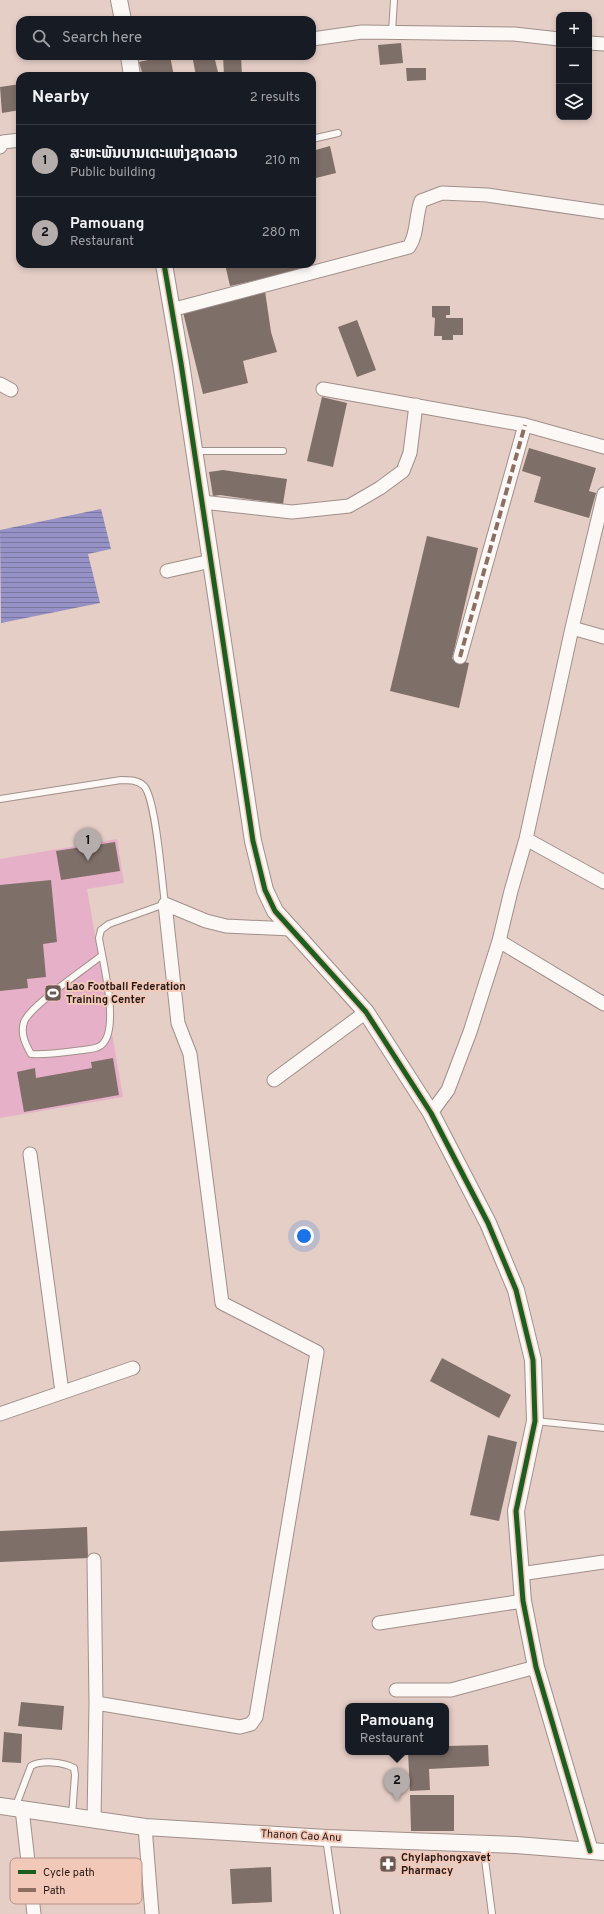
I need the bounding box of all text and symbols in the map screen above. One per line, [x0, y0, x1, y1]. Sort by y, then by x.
map controls [556, 12, 592, 120]
button: + [556, 12, 592, 48]
search box [16, 16, 316, 60]
icon: search [30, 27, 52, 49]
text: Search here [62, 29, 142, 48]
button: − [556, 48, 592, 84]
button: layers [556, 84, 592, 120]
text: Nearby [32, 87, 89, 109]
text: 2 results [250, 90, 300, 106]
text: ສະຫະພັນບານເຕະແຫ່ງຊາດລາວ [70, 145, 238, 164]
text: 1 [42, 153, 48, 169]
text: 210 m [265, 153, 300, 169]
text: Public building [70, 165, 156, 181]
text: Pamouang [70, 215, 144, 234]
text: 2 [41, 225, 49, 241]
text: 280 m [262, 225, 300, 241]
text: Restaurant [70, 234, 134, 250]
pin: 1 [75, 828, 101, 861]
place label: Lao Football Federation Training Center [66, 980, 186, 1007]
sports icon: Lao Football Federation Training Center [43, 983, 63, 1003]
your location [294, 1226, 314, 1246]
popup [345, 1703, 449, 1755]
text: Pamouang [360, 1712, 434, 1731]
text: Restaurant [360, 1731, 424, 1747]
pin: 2 [384, 1768, 410, 1801]
street label: Thanon Cao Anu [260, 1827, 342, 1845]
place label: Chylaphongxavet Pharmacy [401, 1851, 491, 1878]
pharmacy icon: Chylaphongxavet Pharmacy [378, 1854, 398, 1874]
legend [10, 1858, 142, 1904]
text: Cycle path [43, 1866, 95, 1880]
text: Path [43, 1884, 65, 1898]

